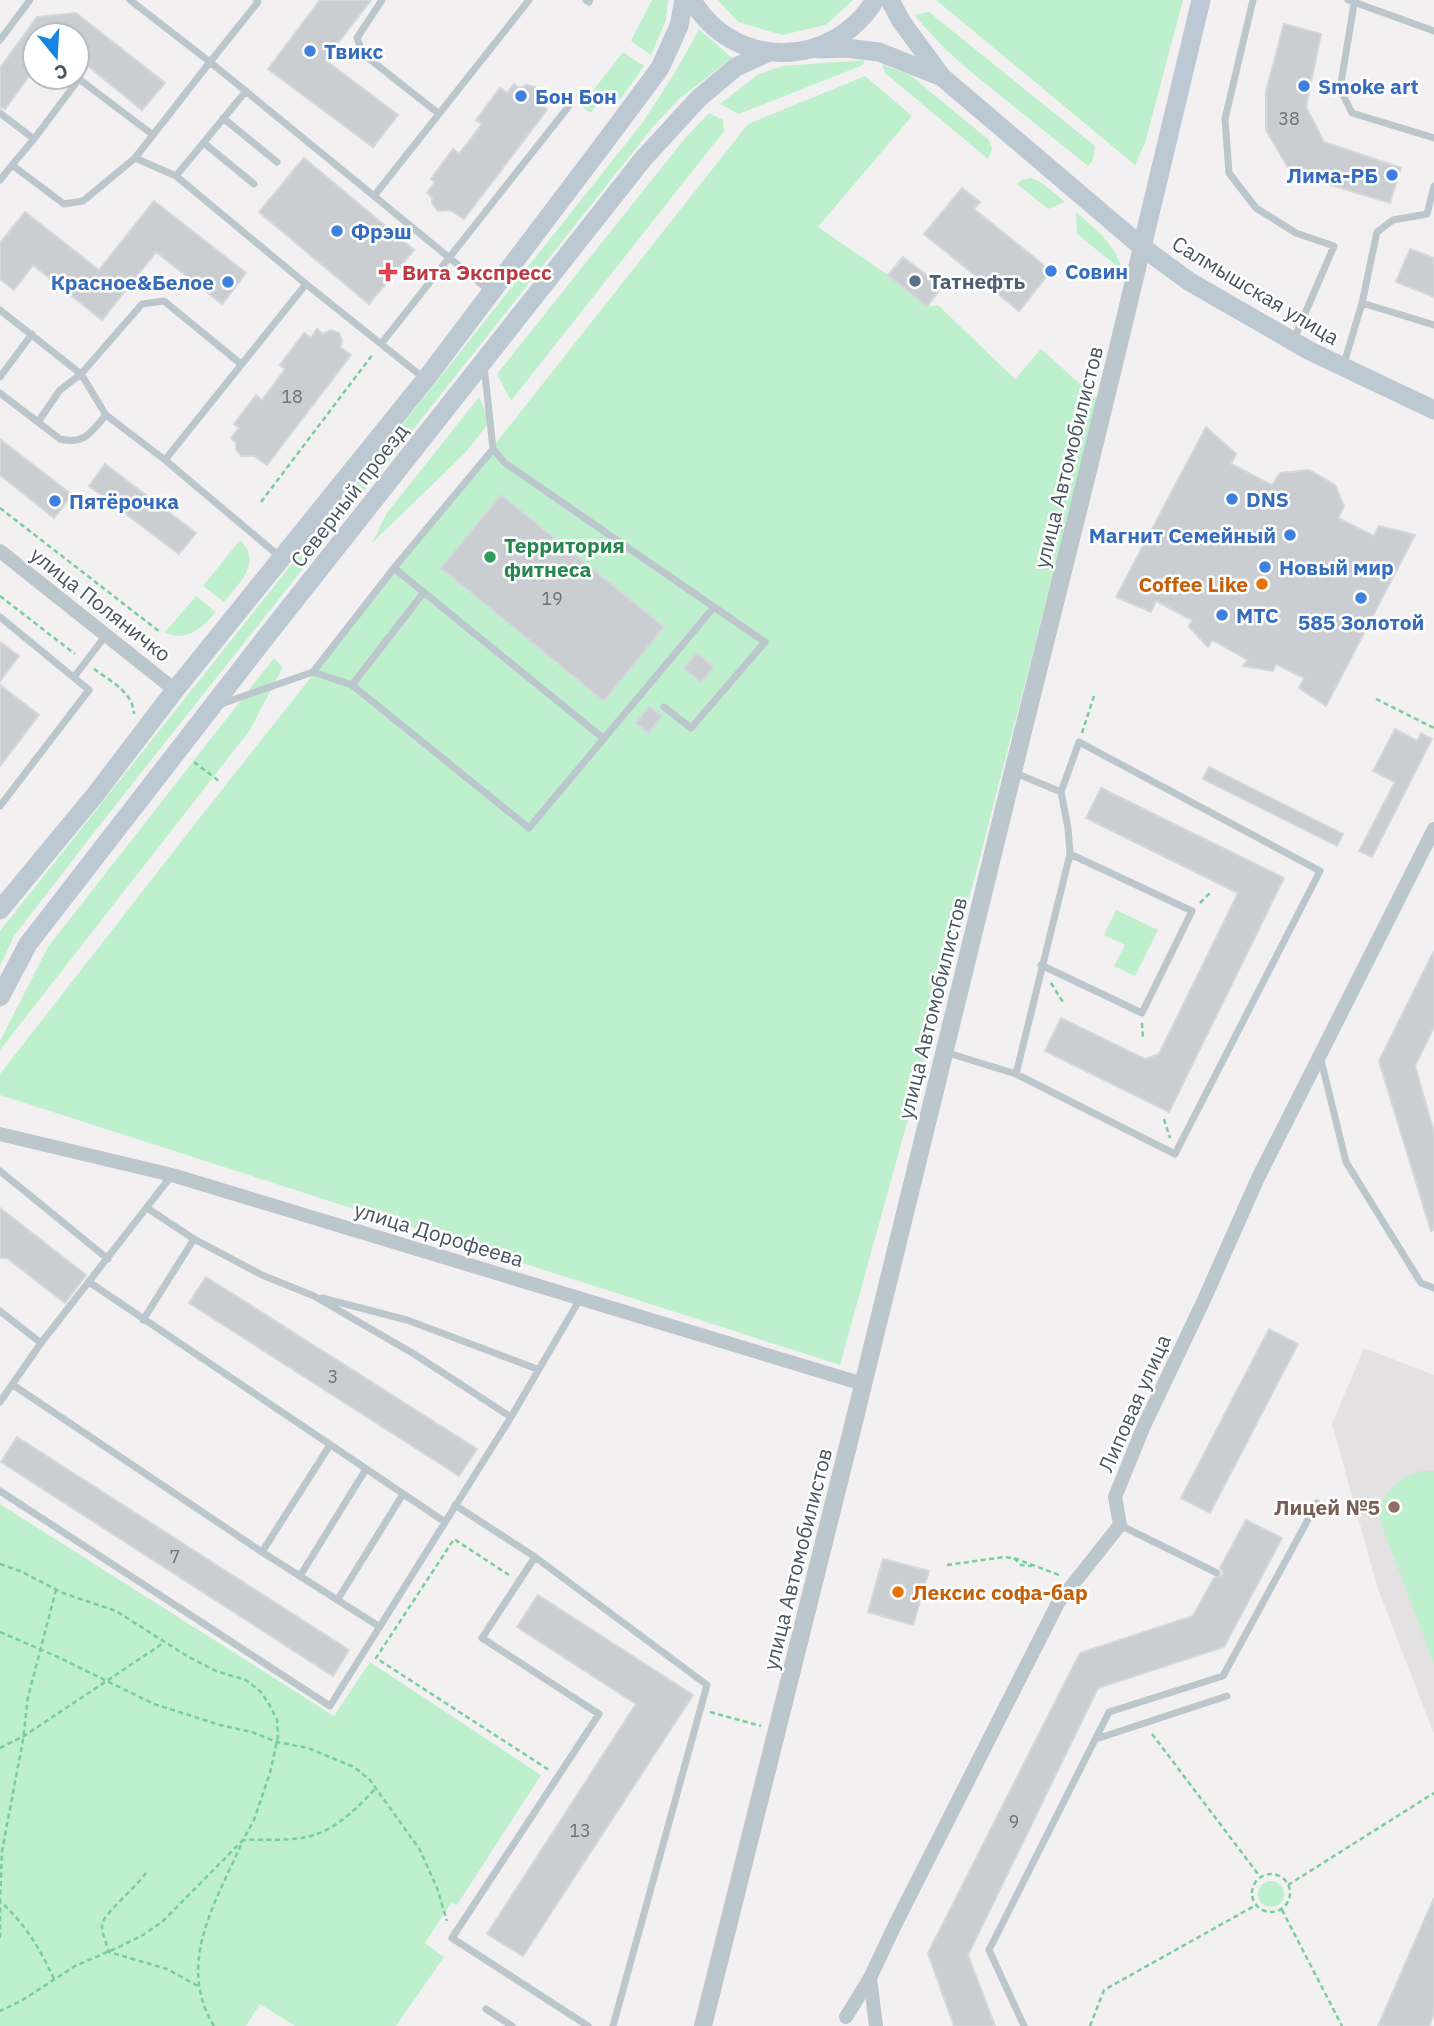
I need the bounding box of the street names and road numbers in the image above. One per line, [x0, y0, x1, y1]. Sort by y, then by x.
street label: Салмышская улица [1167, 229, 1345, 351]
street label: улица Автомобилистов [1027, 343, 1109, 571]
street label: Северный проезд [284, 417, 414, 573]
street label: улица Поляничко [25, 540, 177, 668]
street label: улица Автомобилистов [891, 894, 973, 1122]
street label: улица Дорофеева [351, 1195, 527, 1273]
street label: Липовая улица [1091, 1330, 1177, 1476]
street label: улица Автомобилистов [756, 1445, 838, 1673]

